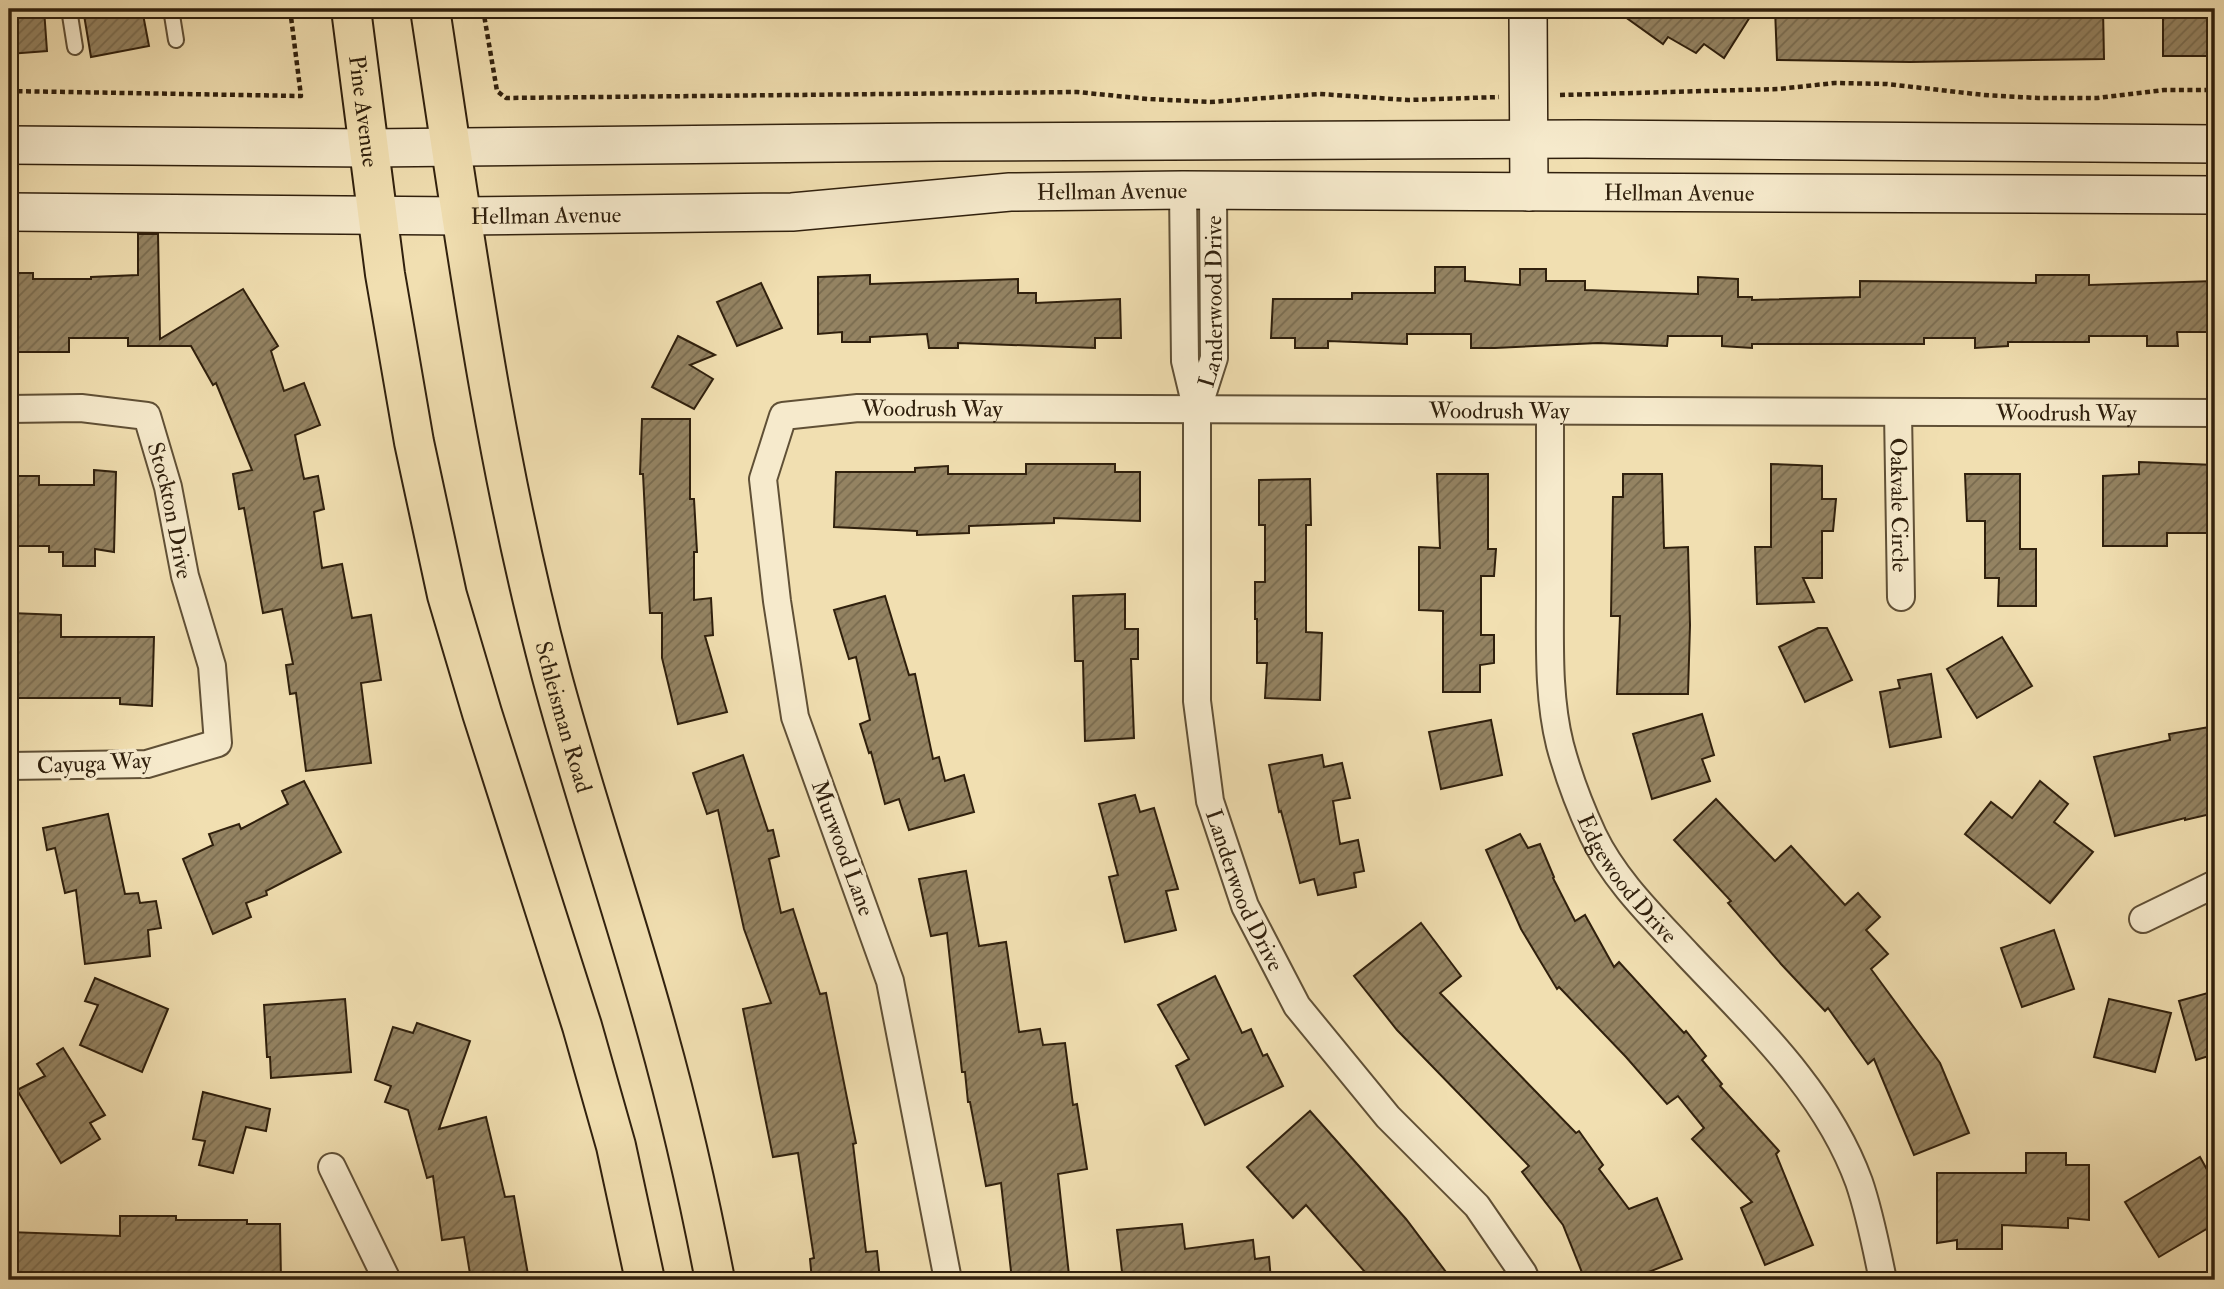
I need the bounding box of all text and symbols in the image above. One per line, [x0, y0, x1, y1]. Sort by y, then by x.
street label: Pine Avenue [343, 54, 386, 169]
street label: Hellman Avenue [1037, 175, 1188, 206]
street label: Hellman Avenue [1604, 178, 1755, 207]
street label: Hellman Avenue [470, 200, 622, 230]
street label: Landerwood Drive [1191, 215, 1229, 391]
street label: Woodrush Way [861, 394, 1003, 423]
street label: Woodrush Way [1428, 396, 1570, 425]
street label: Woodrush Way [1995, 398, 2137, 427]
street label: Oakvale Circle [1884, 437, 1915, 573]
street label: Stockton Drive [141, 439, 200, 582]
street label: Schleisman Road [529, 638, 599, 796]
street label: Cayuga Way [36, 745, 153, 780]
street label: Murwood Lane [805, 776, 881, 920]
street label: Landerwood Drive [1199, 805, 1291, 976]
street label: Edgewood Drive [1571, 810, 1684, 950]

